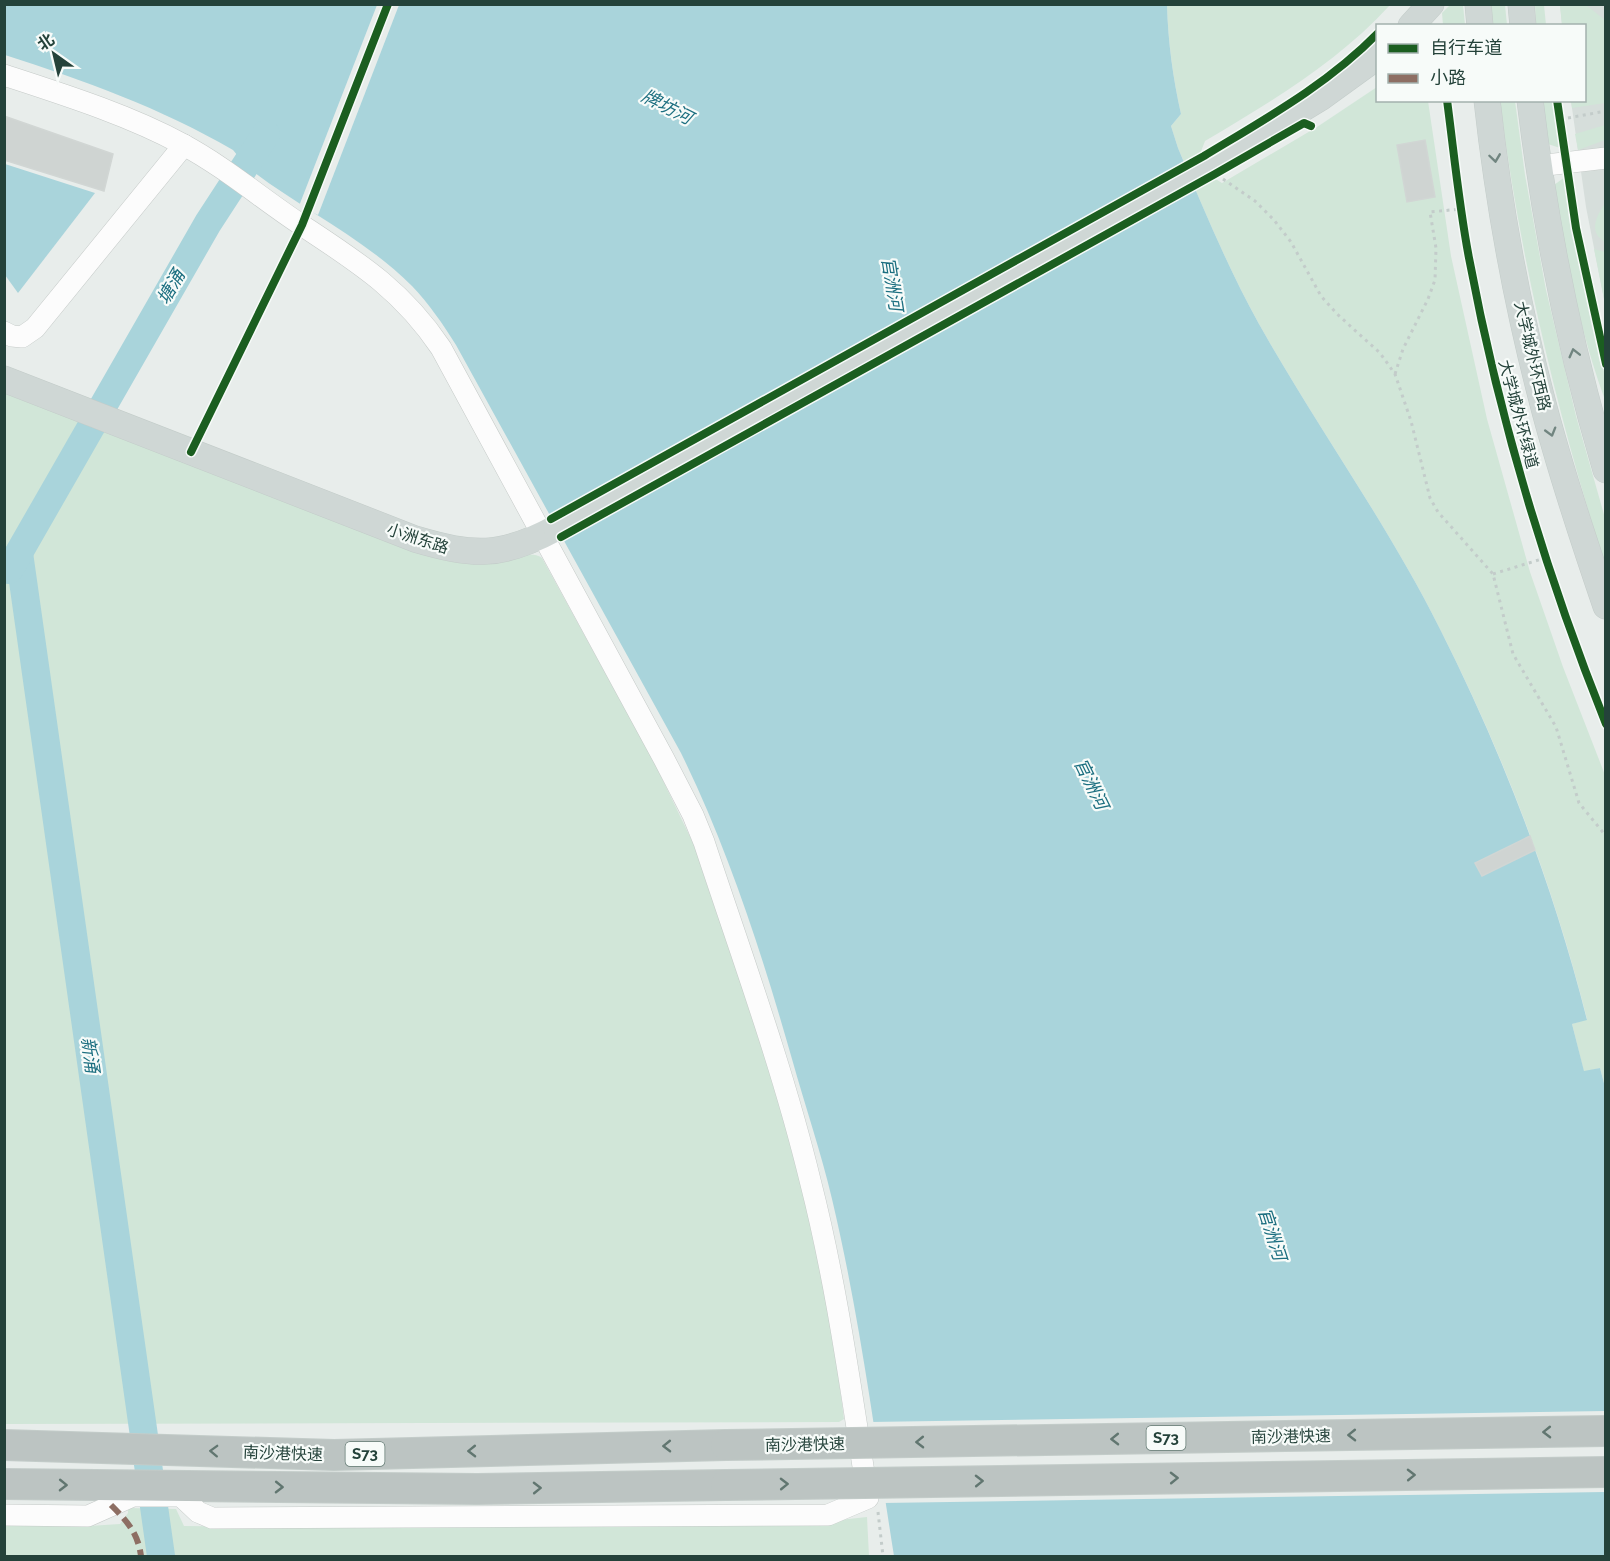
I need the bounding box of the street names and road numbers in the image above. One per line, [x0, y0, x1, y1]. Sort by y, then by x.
street label: 大学城外环西路 [1511, 299, 1554, 413]
street label: 大学城外环绿道 [1495, 358, 1542, 471]
street label: 小洲东路 [384, 520, 451, 557]
road number: S73 [1146, 1426, 1186, 1450]
street label: 南沙港快速 [1251, 1426, 1331, 1447]
street label: 南沙港快速 [765, 1434, 845, 1455]
road number: S73 [346, 1442, 385, 1466]
street label: 南沙港快速 [243, 1443, 323, 1464]

